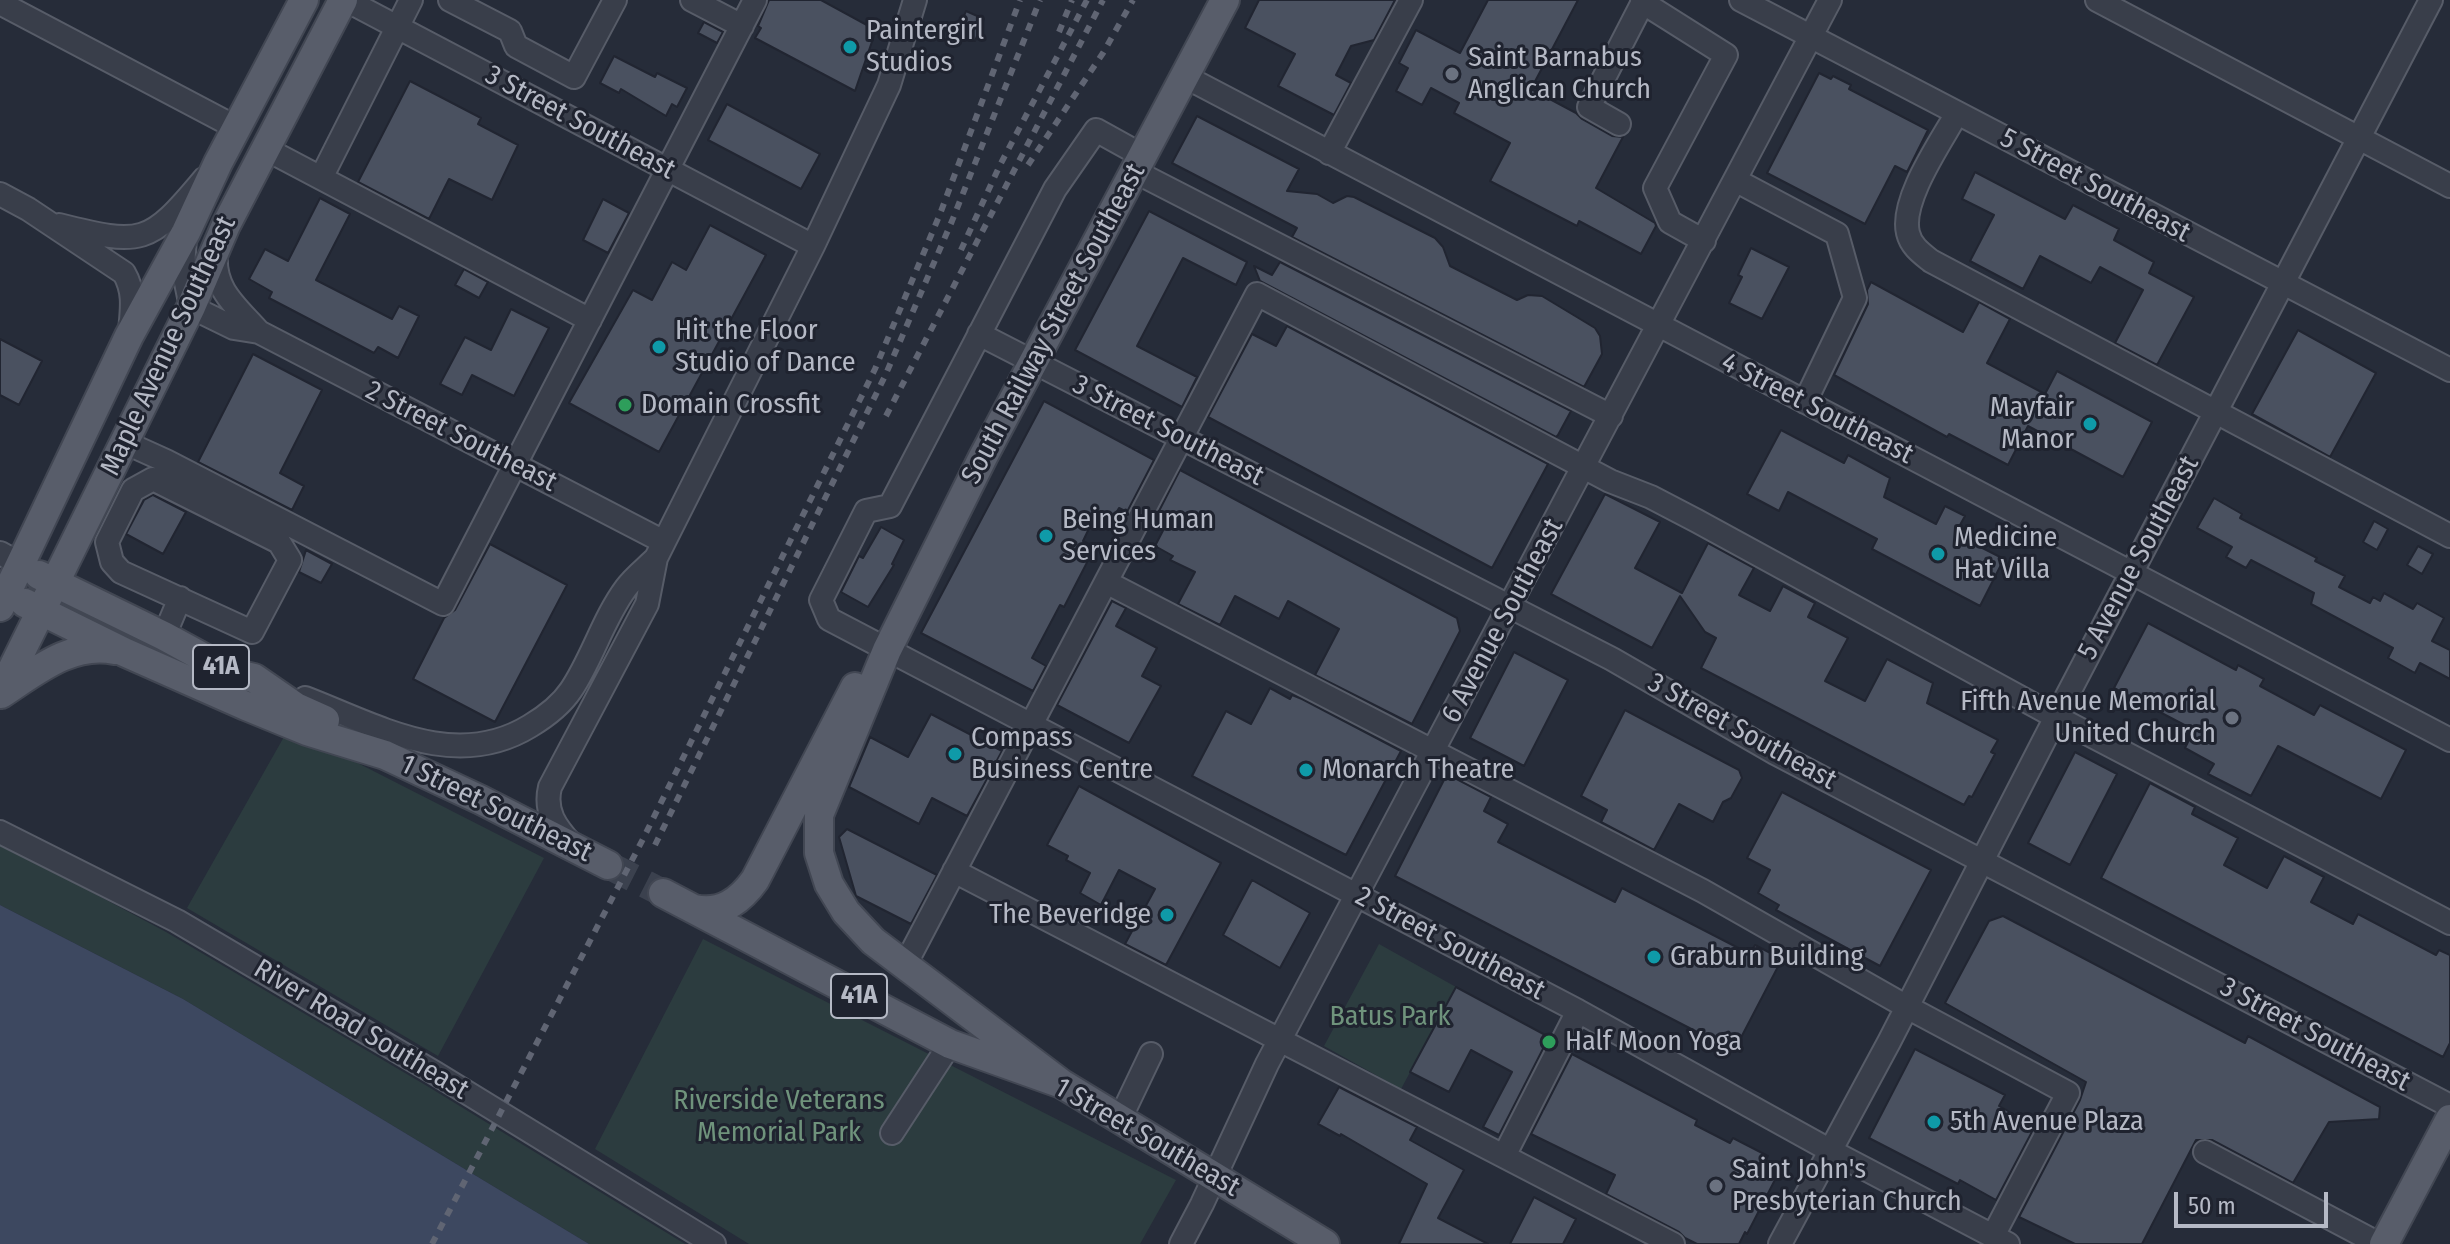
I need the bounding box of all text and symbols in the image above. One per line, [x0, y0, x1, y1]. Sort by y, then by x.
place label: Paintergirl Studios [866, 14, 984, 80]
marker: Paintergirl Studios [841, 38, 859, 56]
place label: Saint Barnabus Anglican Church [1468, 41, 1651, 107]
street label: 3 Street Southeast [479, 59, 681, 187]
marker: Saint Barnabus Anglican Church [1443, 65, 1461, 83]
street label: 5 Street Southeast [1994, 122, 2196, 250]
street label: South Railway Street Southeast [955, 158, 1153, 490]
street label: Maple Avenue Southeast [94, 211, 244, 481]
place label: Hit the Floor Studio of Dance [675, 314, 856, 380]
marker: Hit the Floor Studio of Dance [650, 338, 668, 356]
street label: 4 Street Southeast [1715, 346, 1919, 472]
street label: 3 Street Southeast [1067, 368, 1269, 494]
street label: 2 Street Southeast [360, 374, 562, 500]
place label: Domain Crossfit [641, 388, 821, 422]
place label: Mayfair Manor [1990, 391, 2074, 457]
marker: Domain Crossfit [616, 396, 634, 414]
marker: Mayfair Manor [2081, 415, 2099, 433]
street label: 5 Avenue Southeast [2071, 451, 2207, 665]
place label: Being Human Services [1062, 503, 1214, 569]
street label: 6 Avenue Southeast [1435, 513, 1571, 729]
place label: Medicine Hat Villa [1954, 521, 2057, 587]
marker: Being Human Services [1037, 527, 1055, 545]
marker: Medicine Hat Villa [1929, 545, 1947, 563]
road number: 41A [193, 645, 249, 689]
street label: 3 Street Southeast [1642, 666, 1842, 798]
place label: Fifth Avenue Memorial United Church [1960, 685, 2216, 751]
marker: Fifth Avenue Memorial United Church [2223, 709, 2241, 727]
place label: Compass Business Centre [971, 721, 1153, 787]
marker: Compass Business Centre [946, 745, 964, 763]
street label: 1 Street Southeast [395, 748, 597, 870]
place label: Monarch Theatre [1322, 753, 1514, 787]
marker: Monarch Theatre [1297, 761, 1315, 779]
street label: 2 Street Southeast [1350, 880, 1550, 1008]
place label: The Beveridge [989, 898, 1151, 932]
marker: The Beveridge [1158, 906, 1176, 924]
place label: Graburn Building [1670, 940, 1864, 974]
marker: Graburn Building [1645, 948, 1663, 966]
street label: River Road Southeast [247, 953, 475, 1107]
street label: 3 Street Southeast [2214, 971, 2416, 1099]
road number: 41A [831, 974, 887, 1018]
park label: Batus Park [1329, 1000, 1451, 1034]
place label: Half Moon Yoga [1565, 1025, 1742, 1059]
marker: Half Moon Yoga [1540, 1033, 1558, 1051]
street label: 1 Street Southeast [1048, 1071, 1246, 1205]
park label: Riverside Veterans Memorial Park [673, 1084, 885, 1150]
place label: 5th Avenue Plaza [1950, 1105, 2144, 1139]
marker: 5th Avenue Plaza [1925, 1113, 1943, 1131]
place label: Saint John's Presbyterian Church [1732, 1153, 1962, 1219]
scale bar [2178, 1176, 2332, 1226]
marker: Saint John's Presbyterian Church [1707, 1177, 1725, 1195]
text: 50 m [2188, 1192, 2236, 1220]

